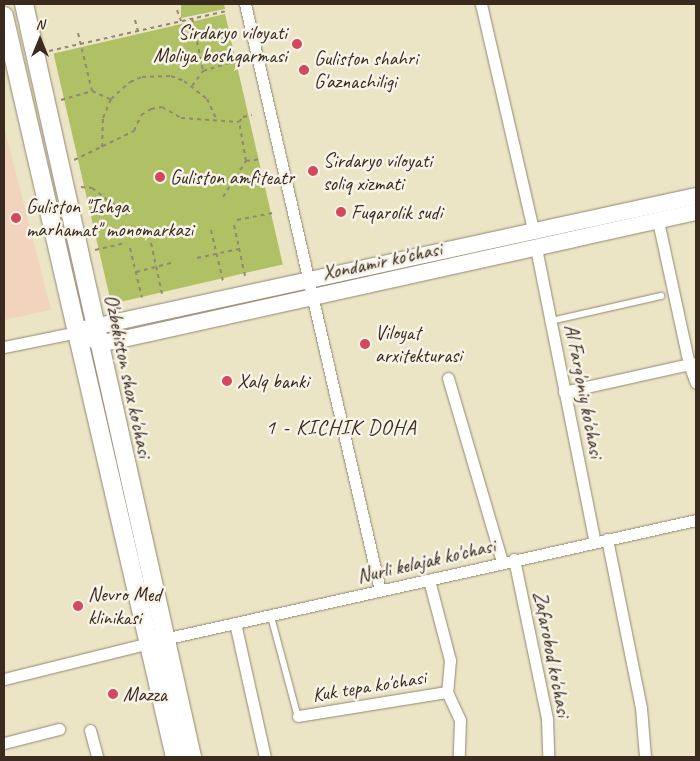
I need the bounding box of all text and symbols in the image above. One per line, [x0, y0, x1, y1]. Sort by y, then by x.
north arrow [15, 15, 65, 65]
text: N [36, 16, 44, 33]
place label: Sirdaryo viloyati Moliya boshqarmasi [154, 21, 287, 68]
marker: Sirdaryo viloyati Moliya boshqarmasi [291, 38, 303, 50]
place label: Guliston shahri G'aznachiligi [314, 46, 417, 93]
marker: Guliston shahri G'aznachiligi [298, 64, 310, 76]
place label: Sirdaryo viloyati soliq xizmati [323, 148, 432, 195]
place label: Guliston amfiteatr [170, 165, 293, 189]
marker: Sirdaryo viloyati soliq xizmati [307, 165, 319, 177]
marker: Guliston amfiteatr [154, 171, 166, 183]
place label: Guliston "Ishga marhamat" monomarkazi [26, 195, 193, 242]
place label: Fuqarolik sudi [351, 200, 442, 224]
marker: Fuqarolik sudi [335, 206, 347, 218]
marker: Guliston "Ishga marhamat" monomarkazi [10, 212, 22, 224]
street label: Xondamir ko'chasi [320, 237, 444, 285]
street label: O'zbekiston shox ko'chasi [99, 292, 157, 460]
place label: Viloyat arxitekturasi [375, 320, 462, 367]
street label: Al Farg'oniy ko'chasi [559, 322, 609, 460]
marker: Viloyat arxitekturasi [359, 338, 371, 350]
place label: Xalq banki [237, 369, 309, 393]
marker: Xalq banki [221, 375, 233, 387]
district label: 1 - KICHIK DOHA [264, 414, 418, 440]
street label: Nurli kelajak ko'chasi [355, 533, 497, 589]
place label: Nevro Med klinikasi [88, 582, 161, 629]
street label: Zafarobod ko'chasi [528, 589, 576, 719]
marker: Nevro Med klinikasi [72, 600, 84, 612]
street label: Kuk tepa ko'chasi [311, 665, 427, 707]
place label: Mazza [123, 682, 167, 706]
marker: Mazza [107, 688, 119, 700]

